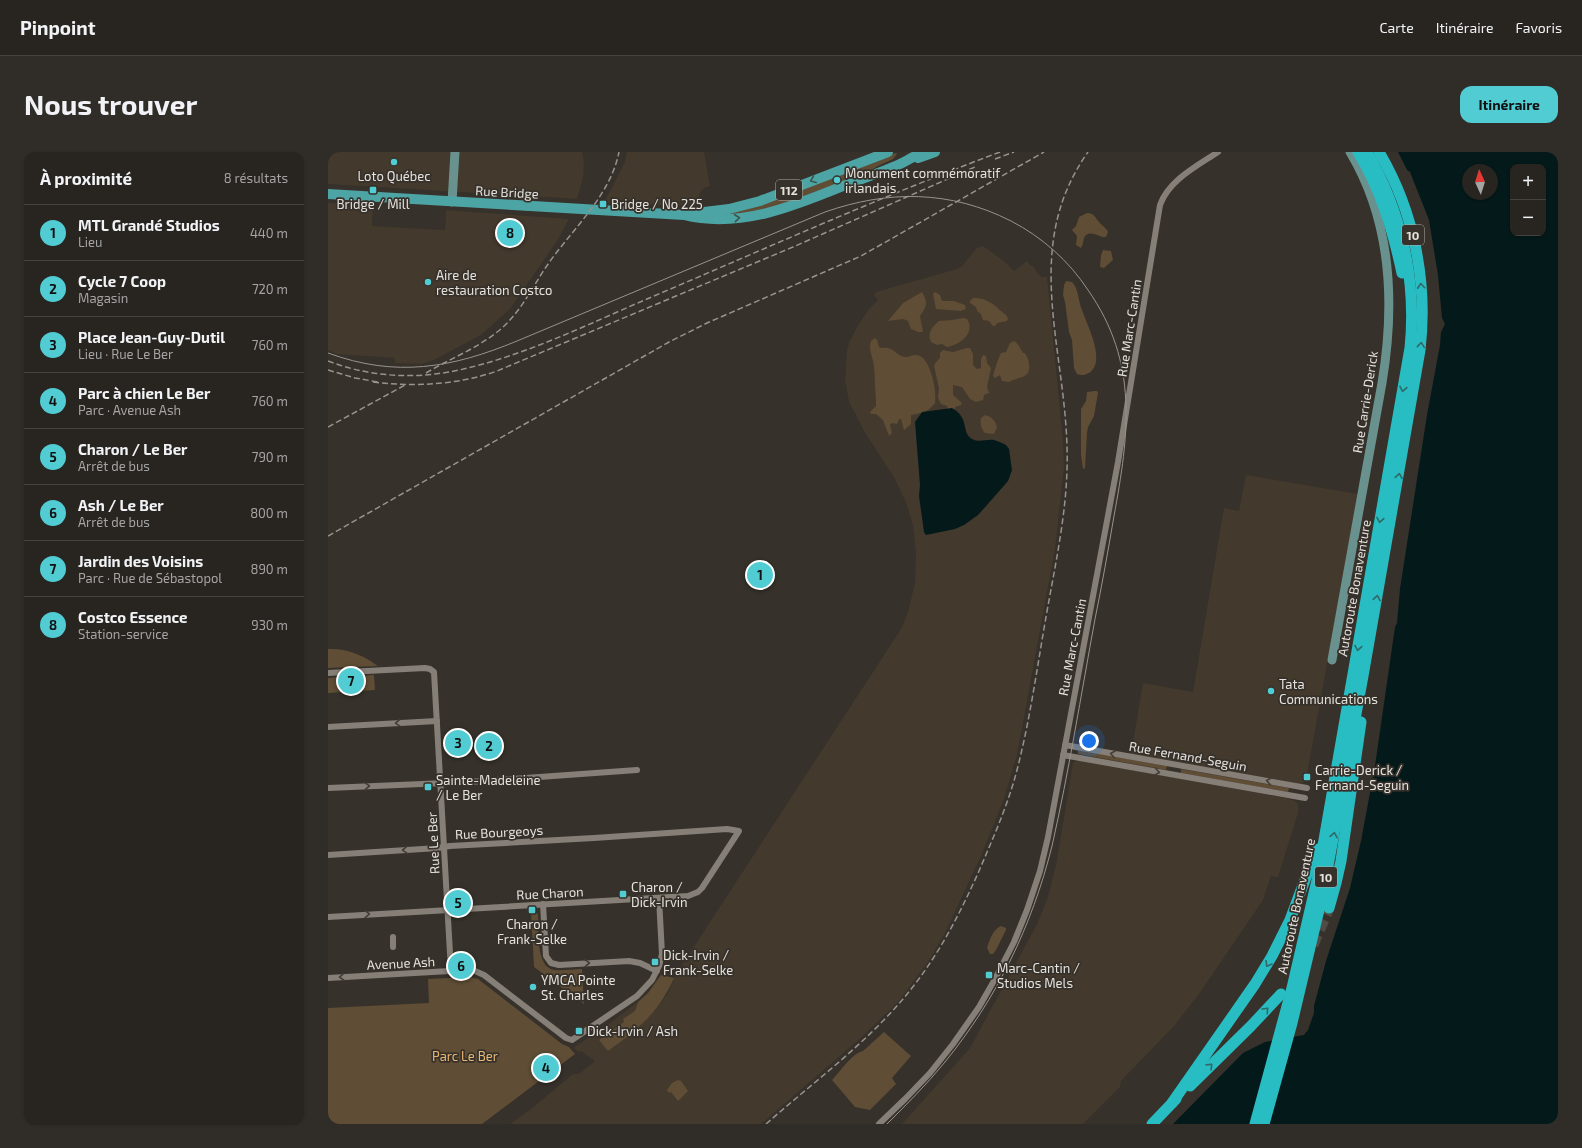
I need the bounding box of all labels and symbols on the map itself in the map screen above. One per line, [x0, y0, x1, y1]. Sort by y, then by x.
marker: Loto Québec [389, 157, 399, 167]
north arrow [1462, 164, 1498, 200]
place label: Monument commémoratif irlandais [845, 165, 1001, 196]
place label: Loto Québec [357, 168, 431, 184]
marker: Monument commémoratif irlandais [832, 175, 842, 185]
one-way arrow [810, 176, 817, 184]
road number: 112 [776, 180, 802, 200]
street label: Rue Bridge [475, 182, 539, 202]
marker: Bridge / Mill [368, 185, 378, 195]
place label: Bridge / Mill [337, 196, 410, 212]
place label: Bridge / No 225 [611, 196, 703, 212]
marker: Bridge / No 225 [598, 199, 608, 209]
one-way arrow [734, 214, 740, 223]
pin: 8 [497, 218, 523, 248]
road number: 10 [1402, 225, 1424, 245]
place label: Aire de restauration Costco [436, 267, 552, 298]
marker: Aire de restauration Costco [423, 277, 433, 287]
street label: Rue Marc-Cantin [1113, 278, 1145, 378]
one-way arrow [1417, 283, 1426, 289]
one-way arrow [1416, 342, 1425, 348]
street label: Rue Carrie-Derick [1349, 349, 1381, 454]
one-way arrow [1399, 385, 1408, 392]
one-way arrow [1394, 473, 1402, 479]
one-way arrow [1376, 517, 1385, 523]
street label: Autoroute Bonaventure [1334, 518, 1374, 658]
pin: 1 [747, 560, 773, 590]
one-way arrow [1372, 595, 1381, 601]
street label: Rue Marc-Cantin [1055, 597, 1089, 697]
one-way arrow [1354, 645, 1362, 651]
pin: 7 [338, 666, 364, 696]
place label: Tata Communications [1279, 676, 1378, 707]
marker: Tata Communications [1266, 686, 1276, 696]
one-way arrow [395, 719, 401, 727]
pin: 3 [445, 728, 471, 758]
pin: 2 [476, 731, 502, 761]
your location [1079, 731, 1099, 751]
street label: Rue Fernand-Seguin [1128, 738, 1248, 774]
one-way arrow [1110, 750, 1116, 759]
place label: Carrie-Derick / Fernand-Seguin [1315, 762, 1409, 793]
one-way arrow [1154, 767, 1160, 775]
place label: Sainte-Madeleine / Le Ber [436, 772, 541, 803]
marker: Carrie-Derick / Fernand-Seguin [1302, 772, 1312, 782]
one-way arrow [1266, 778, 1272, 786]
one-way arrow [364, 782, 370, 790]
marker: Sainte-Madeleine / Le Ber [423, 782, 433, 792]
street label: Rue Le Ber [423, 812, 443, 874]
street label: Rue Bourgeoys [454, 822, 544, 842]
one-way arrow [1329, 832, 1338, 838]
street label: Autoroute Bonaventure [1274, 837, 1318, 975]
one-way arrow [402, 846, 409, 855]
road number: 10 [1315, 867, 1337, 887]
place label: Charon / Dick-Irvin [631, 879, 688, 910]
street label: Rue Charon [516, 883, 584, 903]
pin: 5 [445, 888, 471, 918]
marker: Charon / Dick-Irvin [618, 889, 628, 899]
marker: Charon / Frank-Selke [527, 905, 537, 915]
one-way arrow [364, 910, 370, 919]
place label: Charon / Frank-Selke [497, 916, 567, 947]
place label: Dick-Irvin / Frank-Selke [663, 947, 733, 978]
pin: 6 [448, 951, 474, 981]
street label: Avenue Ash [366, 953, 436, 973]
marker: Dick-Irvin / Frank-Selke [650, 957, 660, 967]
one-way arrow [584, 959, 590, 967]
place label: Marc-Cantin / Studios Mels [997, 960, 1080, 991]
one-way arrow [1265, 960, 1272, 967]
marker: Marc-Cantin / Studios Mels [984, 970, 994, 980]
place label: YMCA Pointe St. Charles [541, 972, 616, 1003]
one-way arrow [339, 973, 345, 982]
marker: YMCA Pointe St. Charles [528, 982, 538, 992]
one-way arrow [1262, 1007, 1269, 1015]
place label: Dick-Irvin / Ash [587, 1023, 678, 1039]
marker: Dick-Irvin / Ash [574, 1026, 584, 1036]
park label: Parc Le Ber [432, 1048, 498, 1064]
pin: 4 [533, 1053, 559, 1083]
one-way arrow [1205, 1064, 1213, 1071]

